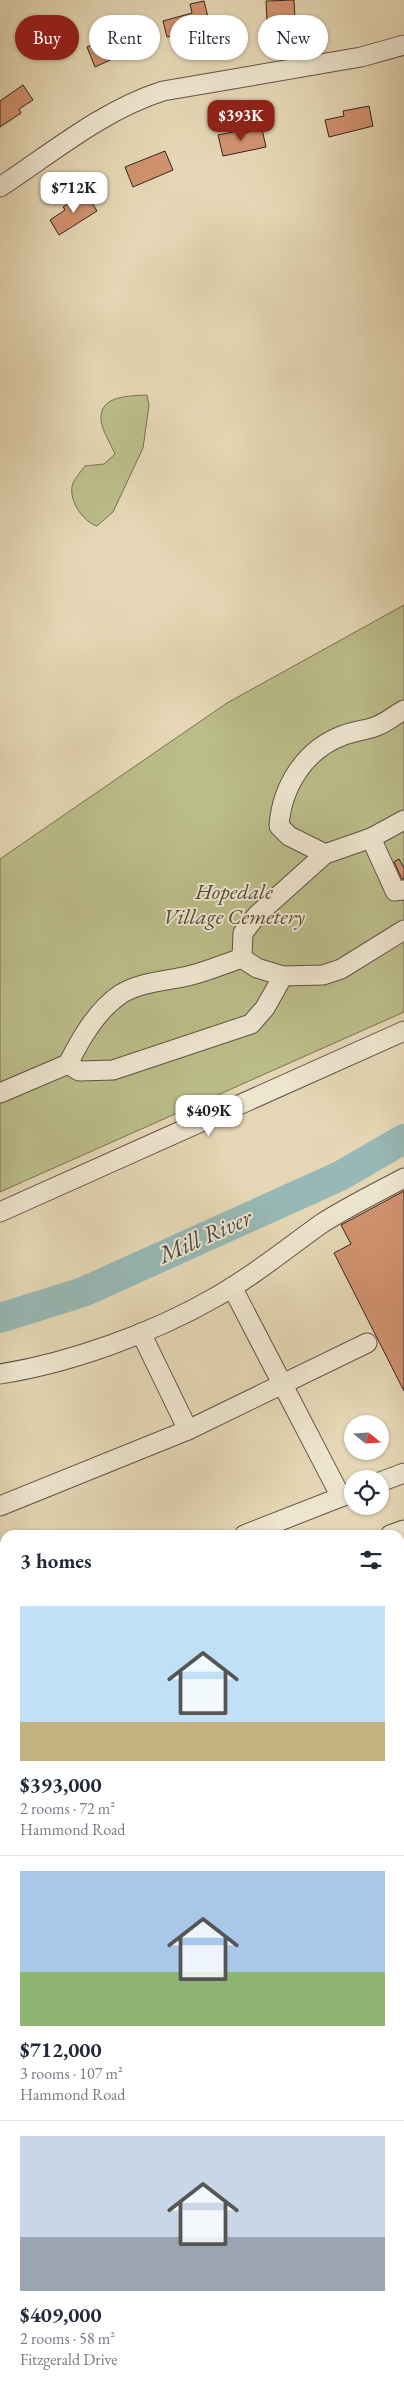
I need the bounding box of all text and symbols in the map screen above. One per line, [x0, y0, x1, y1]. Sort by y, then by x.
chip: Buy [15, 15, 79, 60]
chip: Rent [89, 15, 160, 60]
chip: Filters [170, 15, 248, 60]
chip: New [258, 15, 328, 60]
pin: $393K [206, 100, 276, 142]
text: $393K [219, 105, 263, 126]
pin: $712K [39, 172, 109, 214]
text: $712K [52, 177, 96, 198]
park label: Hopedale Village Cemetery [163, 877, 305, 931]
pin: $409K [174, 1094, 244, 1137]
text: $409K [187, 1100, 231, 1121]
water label: Mill River [151, 1200, 258, 1271]
north arrow [344, 1415, 389, 1460]
map controls [344, 1415, 389, 1515]
button: locate [344, 1470, 389, 1515]
icon: filters [357, 1546, 385, 1574]
text: 3 homes [20, 1547, 92, 1574]
icon: home [158, 1638, 248, 1728]
text: $393,000 [20, 1771, 102, 1798]
text: 2 rooms · 72 m² [20, 1798, 115, 1819]
text: Hammond Road [20, 1819, 125, 1840]
icon: home [158, 1904, 248, 1994]
text: $712,000 [20, 2036, 102, 2063]
text: 3 rooms · 107 m² [20, 2063, 123, 2084]
text: Hammond Road [20, 2084, 125, 2105]
icon: home [158, 2169, 248, 2259]
text: $409,000 [20, 2301, 102, 2328]
text: 2 rooms · 58 m² [20, 2328, 115, 2349]
text: Fitzgerald Drive [20, 2349, 117, 2370]

